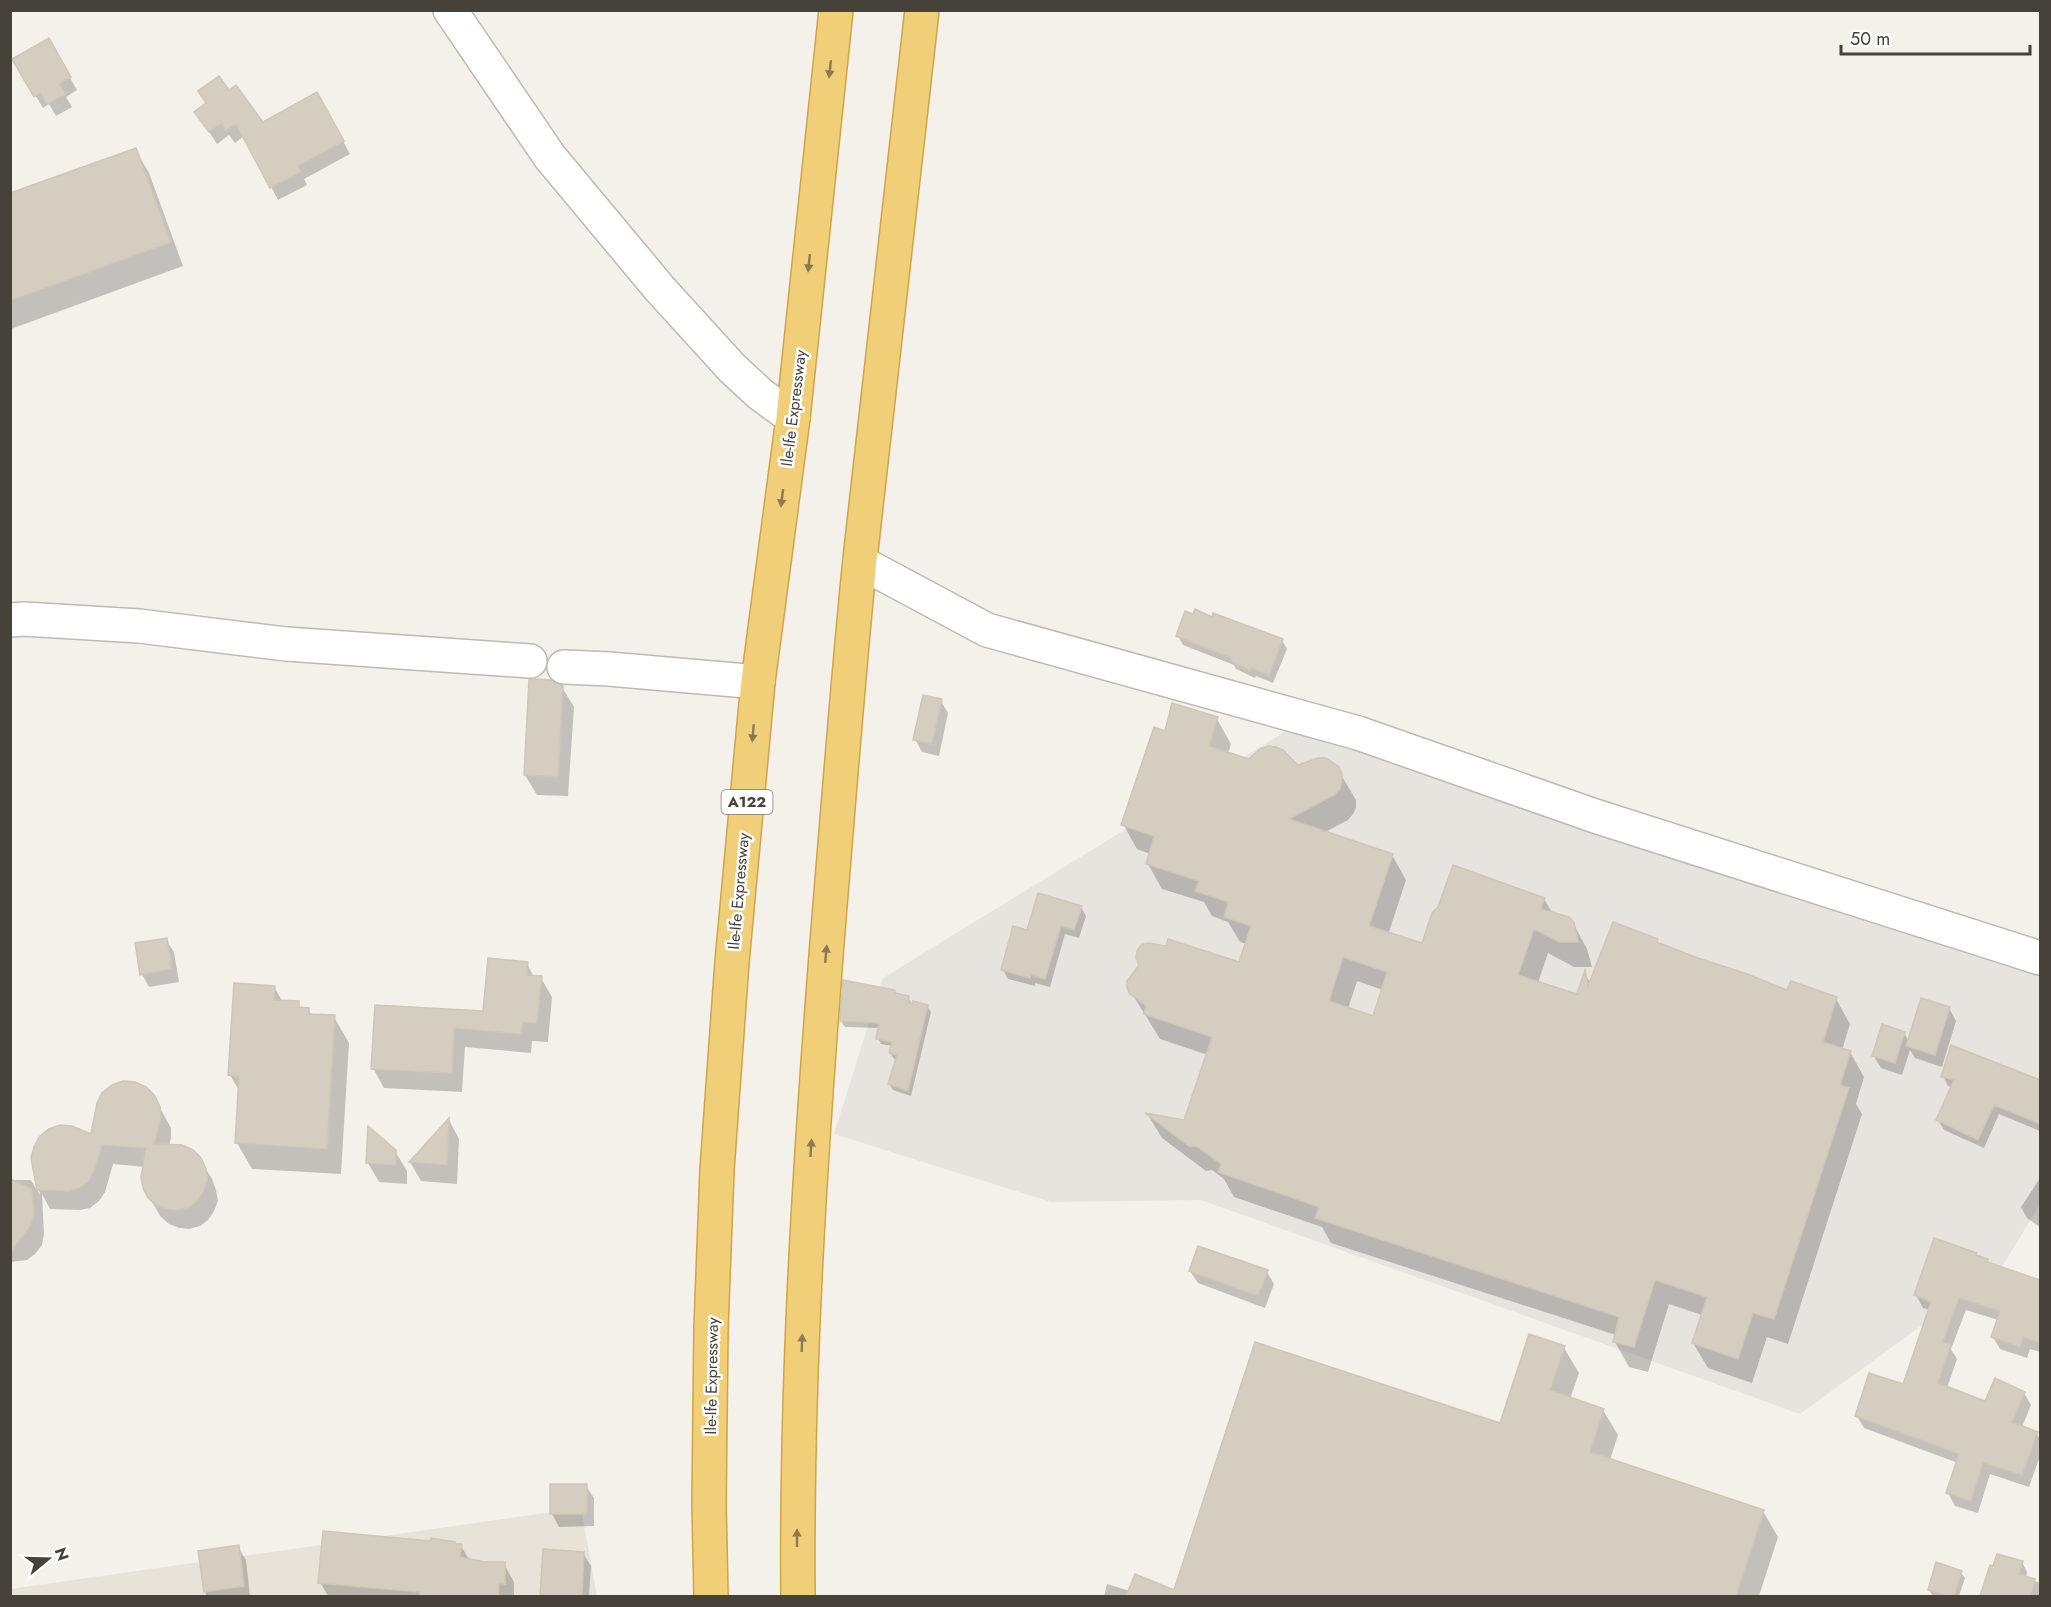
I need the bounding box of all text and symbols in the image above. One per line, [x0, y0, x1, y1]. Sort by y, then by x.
scale bar [1841, 18, 2030, 56]
text: 50 m [1850, 26, 1890, 52]
one-way arrow [825, 59, 835, 78]
one-way arrow [804, 253, 814, 272]
street label: Ile-Ife Expressway [775, 348, 812, 468]
one-way arrow [777, 489, 787, 508]
one-way arrow [748, 724, 758, 743]
road number: A122 [722, 790, 772, 814]
street label: Ile-Ife Expressway [722, 831, 755, 950]
one-way arrow [821, 944, 831, 963]
one-way arrow [806, 1139, 816, 1158]
street label: Ile-Ife Expressway [699, 1316, 724, 1435]
one-way arrow [797, 1334, 806, 1353]
north arrow [18, 1529, 78, 1589]
one-way arrow [793, 1529, 802, 1548]
text: N [49, 1545, 75, 1564]

